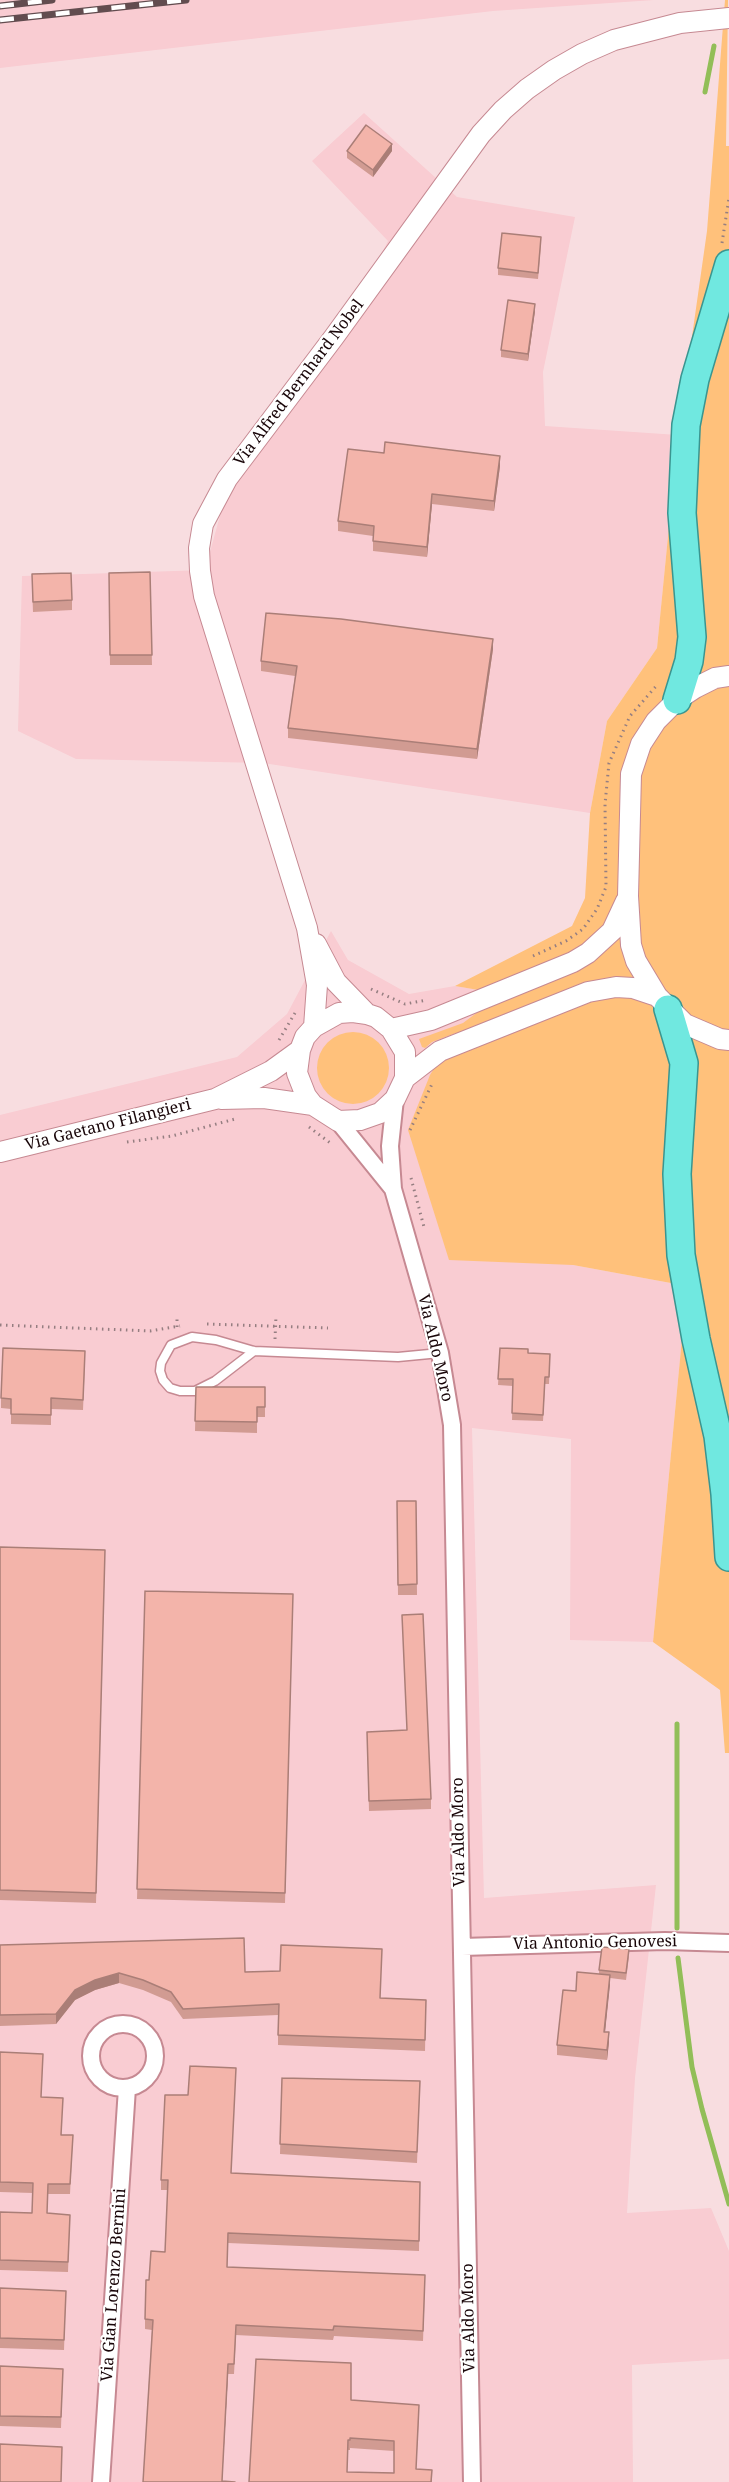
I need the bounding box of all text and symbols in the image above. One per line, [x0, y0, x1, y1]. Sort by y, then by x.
street label: Via Alfred Bernhard Nobel [230, 296, 368, 470]
street label: Via Gaetano Filangieri [23, 1095, 193, 1155]
street label: Via Aldo Moro [413, 1292, 457, 1404]
street label: Via Aldo Moro [448, 1777, 470, 1887]
street label: Via Antonio Genovesi [513, 1932, 677, 1954]
street label: Via Gian Lorenzo Bernini [98, 2188, 130, 2382]
street label: Via Aldo Moro [458, 2263, 480, 2373]

